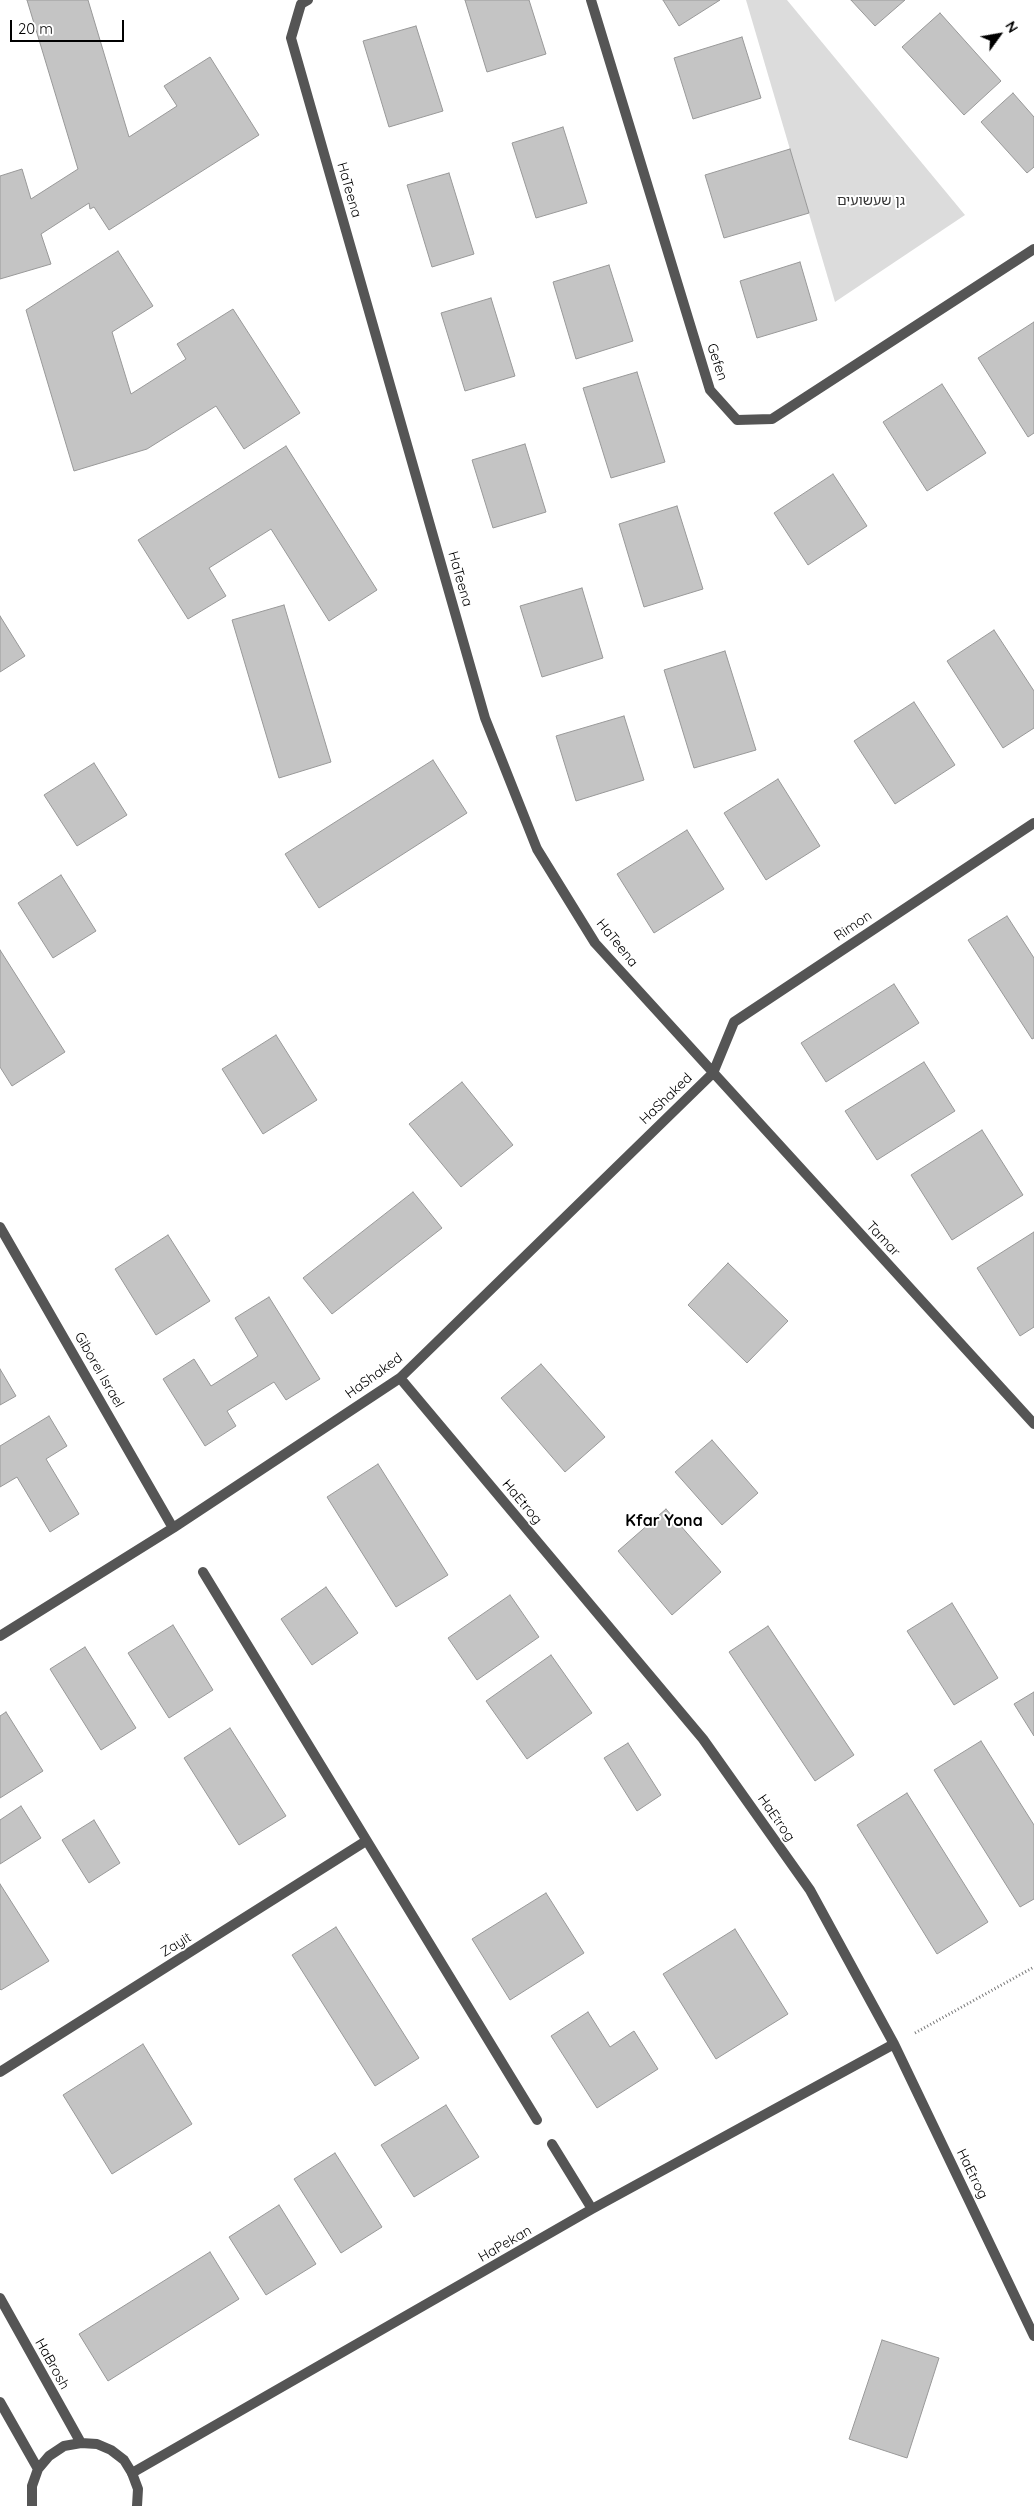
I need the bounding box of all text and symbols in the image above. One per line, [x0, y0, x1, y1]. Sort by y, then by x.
scale bar [12, 10, 126, 42]
north arrow [974, 10, 1024, 60]
text: N [1001, 18, 1022, 36]
text: 20 m [18, 19, 53, 38]
street label: HaTeena [333, 160, 365, 220]
park label: גן שעשועים [837, 193, 905, 209]
street label: Gefen [703, 341, 731, 383]
street label: HaTeena [444, 549, 476, 609]
street label: Rimon [831, 907, 875, 945]
street label: HaTeena [593, 916, 641, 970]
street label: HaShaked [636, 1070, 696, 1128]
street label: Tamar [862, 1218, 904, 1260]
street label: Giborei Israel [71, 1329, 127, 1411]
street label: HaShaked [342, 1350, 406, 1402]
street label: HaEtrog [498, 1476, 546, 1528]
district label: Kfar Yona [625, 1511, 703, 1531]
street label: HaEtrog [754, 1791, 798, 1845]
street label: Zayit [157, 1929, 195, 1961]
street label: HaEtrog [953, 2146, 991, 2202]
street label: HaPekan [475, 2222, 535, 2266]
street label: HaBrosh [31, 2336, 73, 2392]

